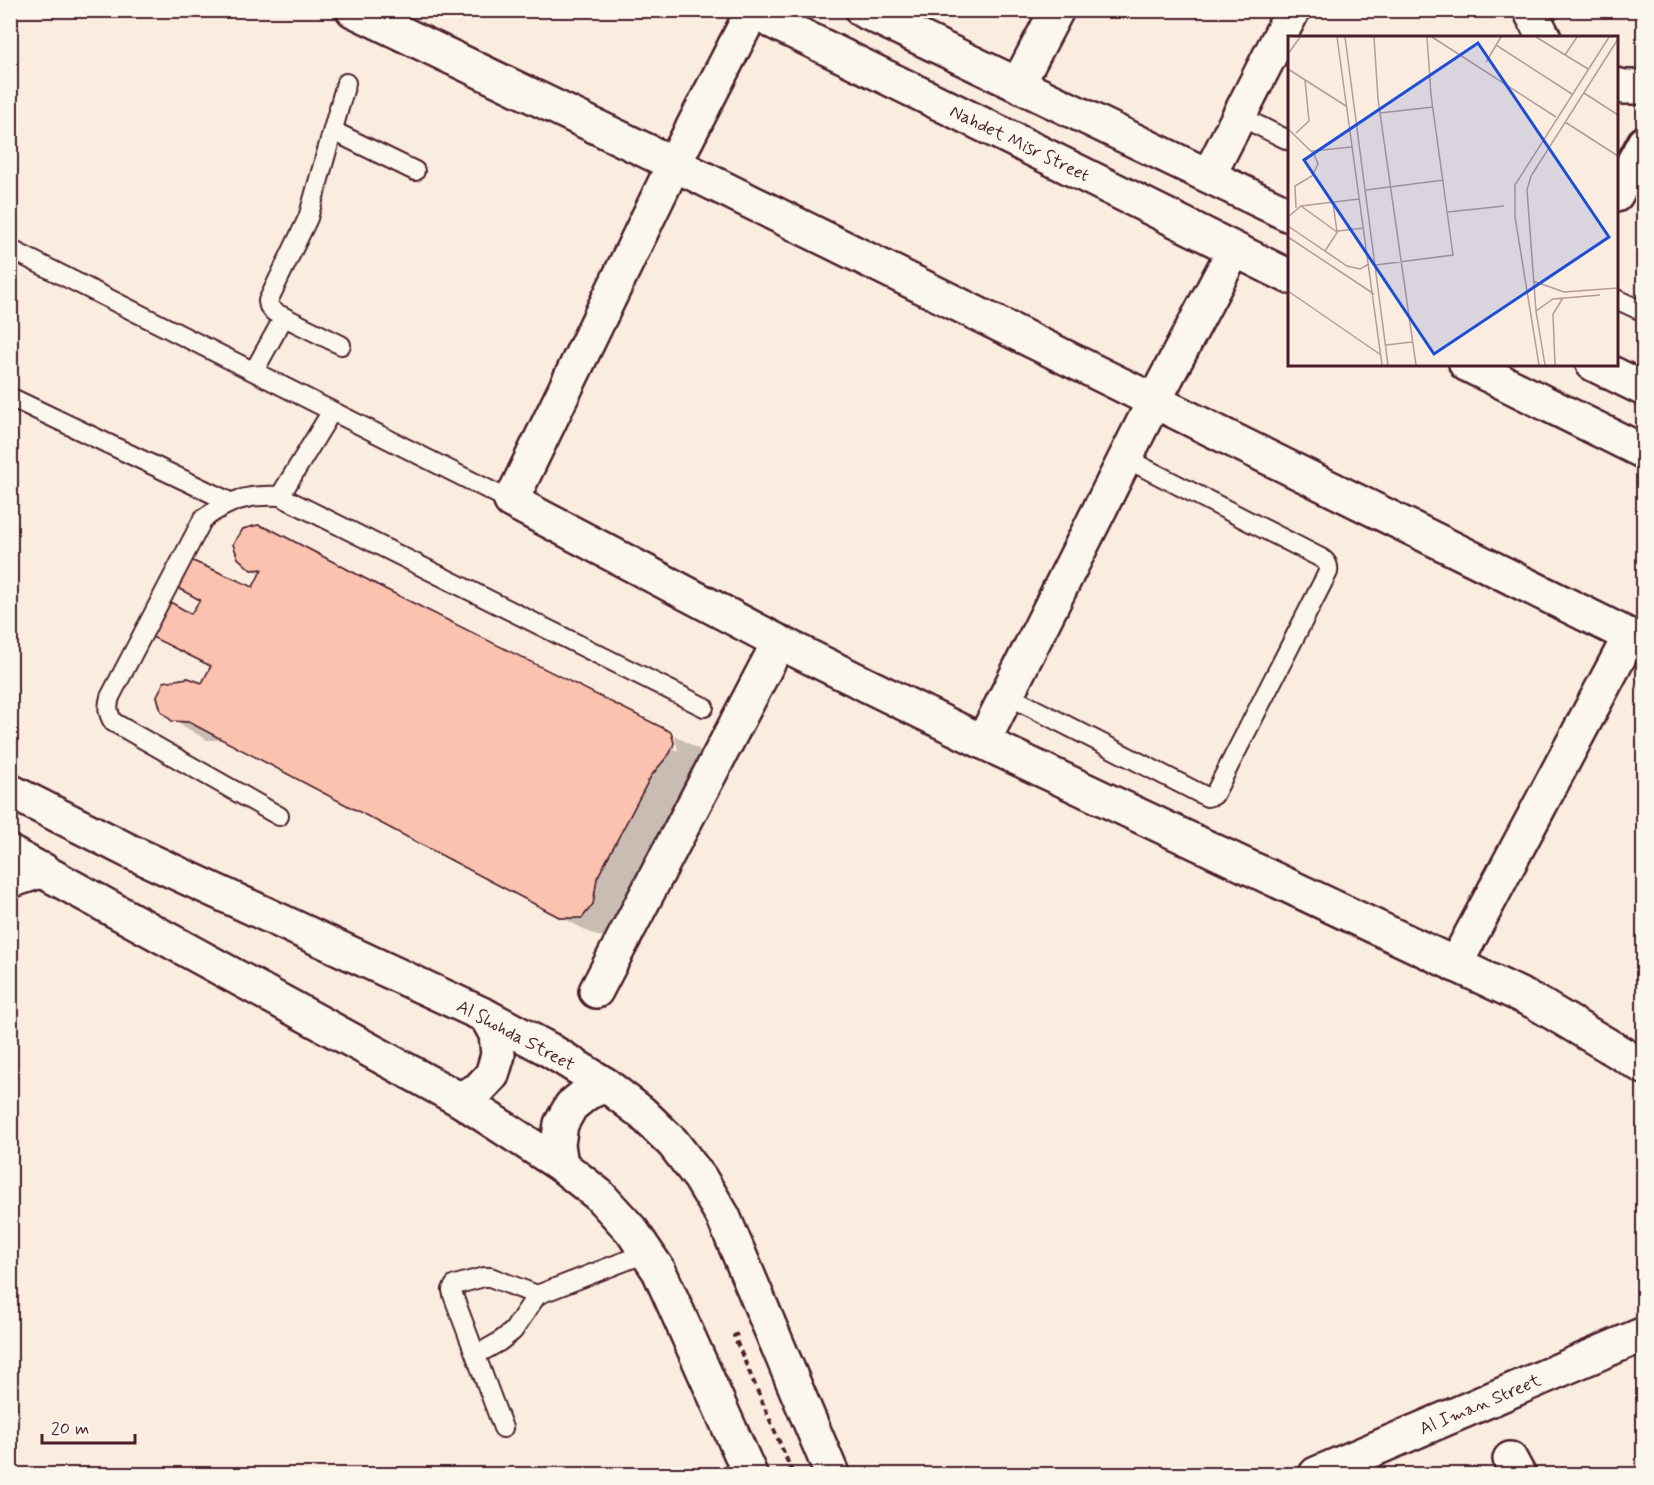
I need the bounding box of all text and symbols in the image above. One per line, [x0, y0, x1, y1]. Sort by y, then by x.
inset map [1288, 36, 1618, 366]
street label: Nahdet Misr Street [946, 100, 1094, 188]
street label: Al Shohda Street [452, 995, 579, 1077]
street label: Al Iman Street [1416, 1368, 1545, 1441]
scale bar [42, 1407, 135, 1445]
text: 20 m [51, 1417, 89, 1441]

